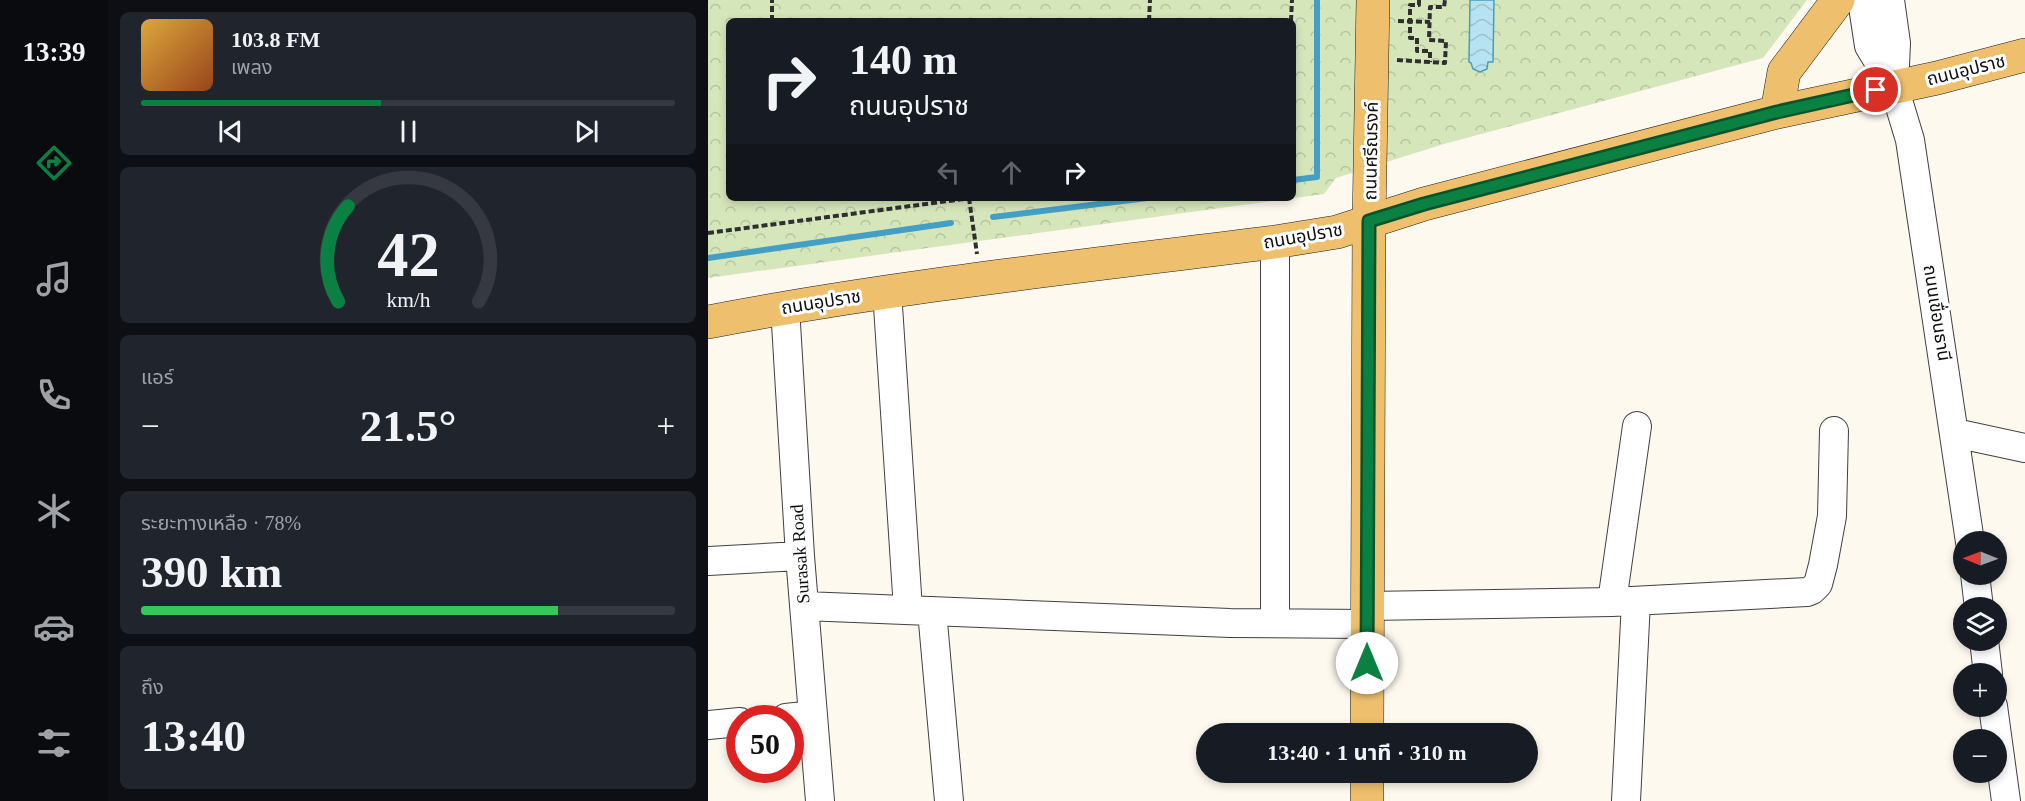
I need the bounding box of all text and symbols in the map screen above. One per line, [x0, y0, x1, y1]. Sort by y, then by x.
text: 103.8 FM [231, 27, 320, 52]
text: 13:39 [23, 37, 86, 67]
text: 140 m [849, 37, 958, 83]
icon: right [750, 42, 828, 120]
street label: ถนนอุปราช [1925, 51, 2008, 90]
text: เพลง [231, 56, 273, 78]
pin [1850, 64, 1901, 115]
icon: arrive [1859, 73, 1892, 106]
text: ถนนอุปราช [849, 91, 969, 121]
street label: ถนนศรีณรงค์ [1360, 101, 1382, 201]
icon: previous [214, 115, 247, 148]
icon: pause [392, 115, 425, 148]
icon: next [570, 115, 603, 148]
icon: directions [33, 142, 75, 184]
icon: left [932, 156, 965, 189]
icon: ahead [995, 156, 1028, 189]
icon: right [1058, 156, 1091, 189]
street label: ถนนอุปราช [1262, 219, 1344, 254]
text: 42 [377, 220, 439, 289]
icon: music [33, 258, 75, 300]
street label: ถนนเขื่อนธานี [1920, 263, 1957, 363]
street label: ถนนอุปราช [780, 286, 862, 319]
text: km/h [386, 289, 430, 313]
text: แอร์ [141, 366, 173, 388]
icon: phone [33, 374, 75, 416]
text: 21.5° [360, 401, 456, 451]
text: − [141, 408, 160, 444]
text: + [656, 408, 675, 444]
icon: climate [33, 490, 75, 532]
street label: Surasak Road [787, 504, 813, 604]
text: ระยะทางเหลือ · 78% [141, 512, 301, 534]
north arrow [1953, 531, 2007, 585]
map controls [1953, 531, 2007, 783]
text: 390 km [141, 547, 282, 597]
button: layers [1953, 597, 2007, 651]
icon: car [33, 606, 75, 648]
position arrow [1335, 631, 1399, 695]
button: + [1953, 663, 2007, 717]
text: ถึง [141, 676, 164, 698]
speed limit sign: 50 [726, 705, 804, 783]
text: 13:40 [141, 711, 246, 761]
icon: filters [33, 722, 75, 764]
button: − [1953, 729, 2007, 783]
text: 13:40 · 1 นาที · 310 m [1267, 740, 1467, 765]

